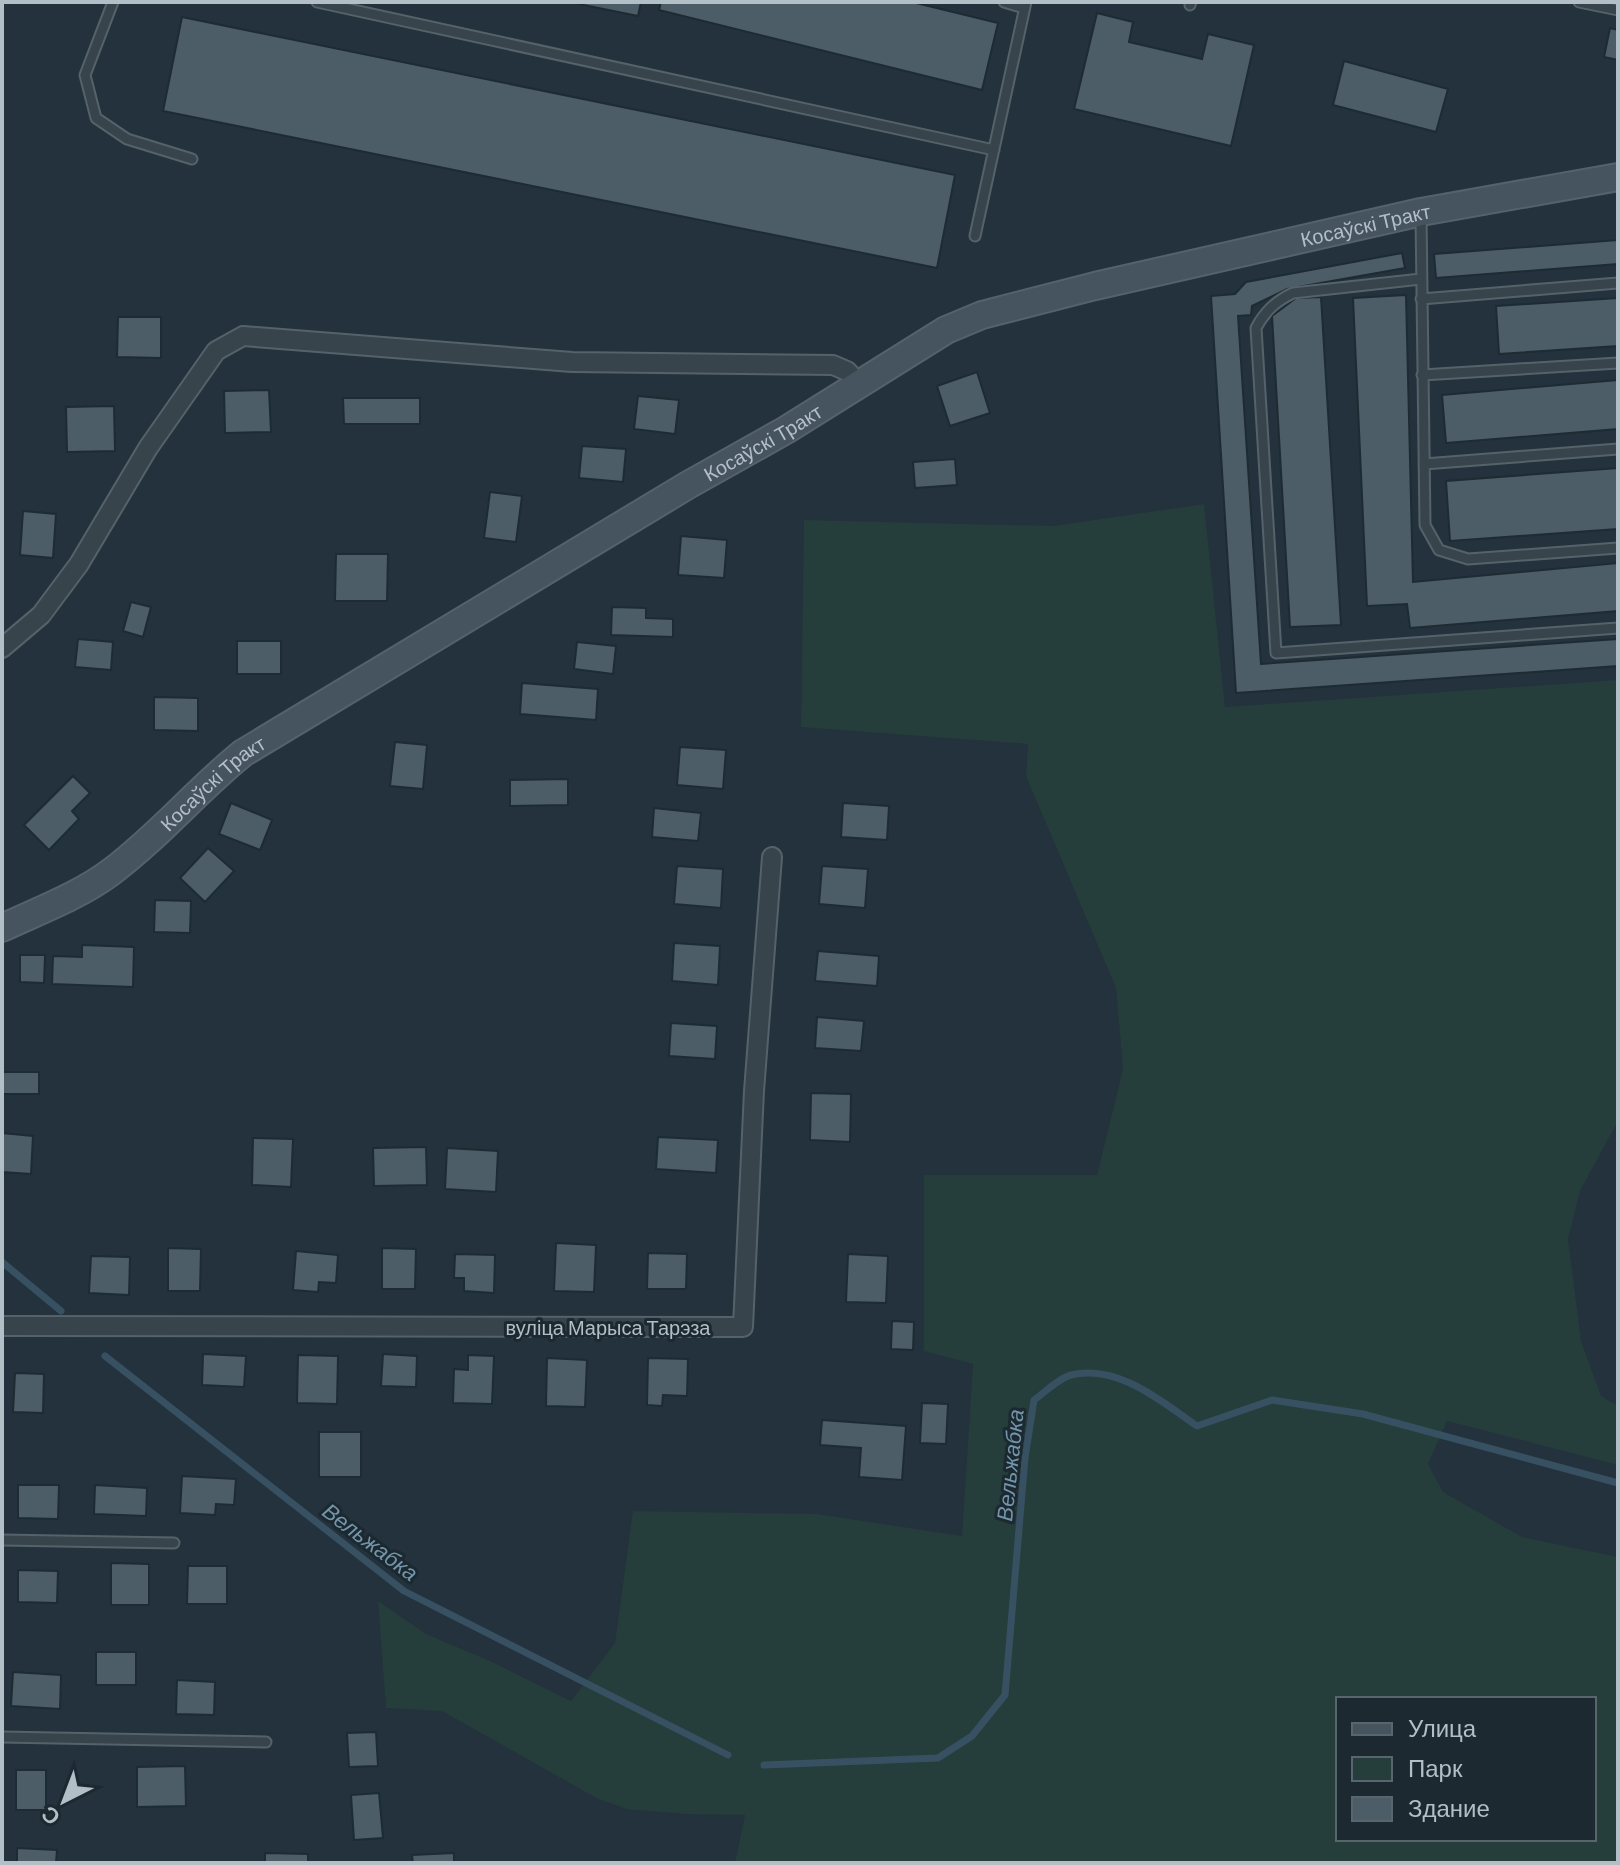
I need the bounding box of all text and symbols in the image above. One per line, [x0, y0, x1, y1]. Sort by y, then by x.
street label: Косаўскі Тракт [1298, 199, 1432, 251]
street label: Косаўскі Тракт [699, 399, 826, 486]
street label: Косаўскі Тракт [155, 730, 270, 836]
street label: вуліца Марыса Тарэза [506, 1315, 711, 1339]
water label: Вельжабка [990, 1408, 1028, 1522]
water label: Вельжабка [318, 1497, 424, 1585]
legend [1336, 1697, 1596, 1841]
text: Улица [1408, 1713, 1477, 1742]
text: Парк [1408, 1753, 1463, 1782]
north arrow [24, 1761, 104, 1841]
text: Здание [1408, 1793, 1490, 1822]
text: С [35, 1802, 65, 1832]

